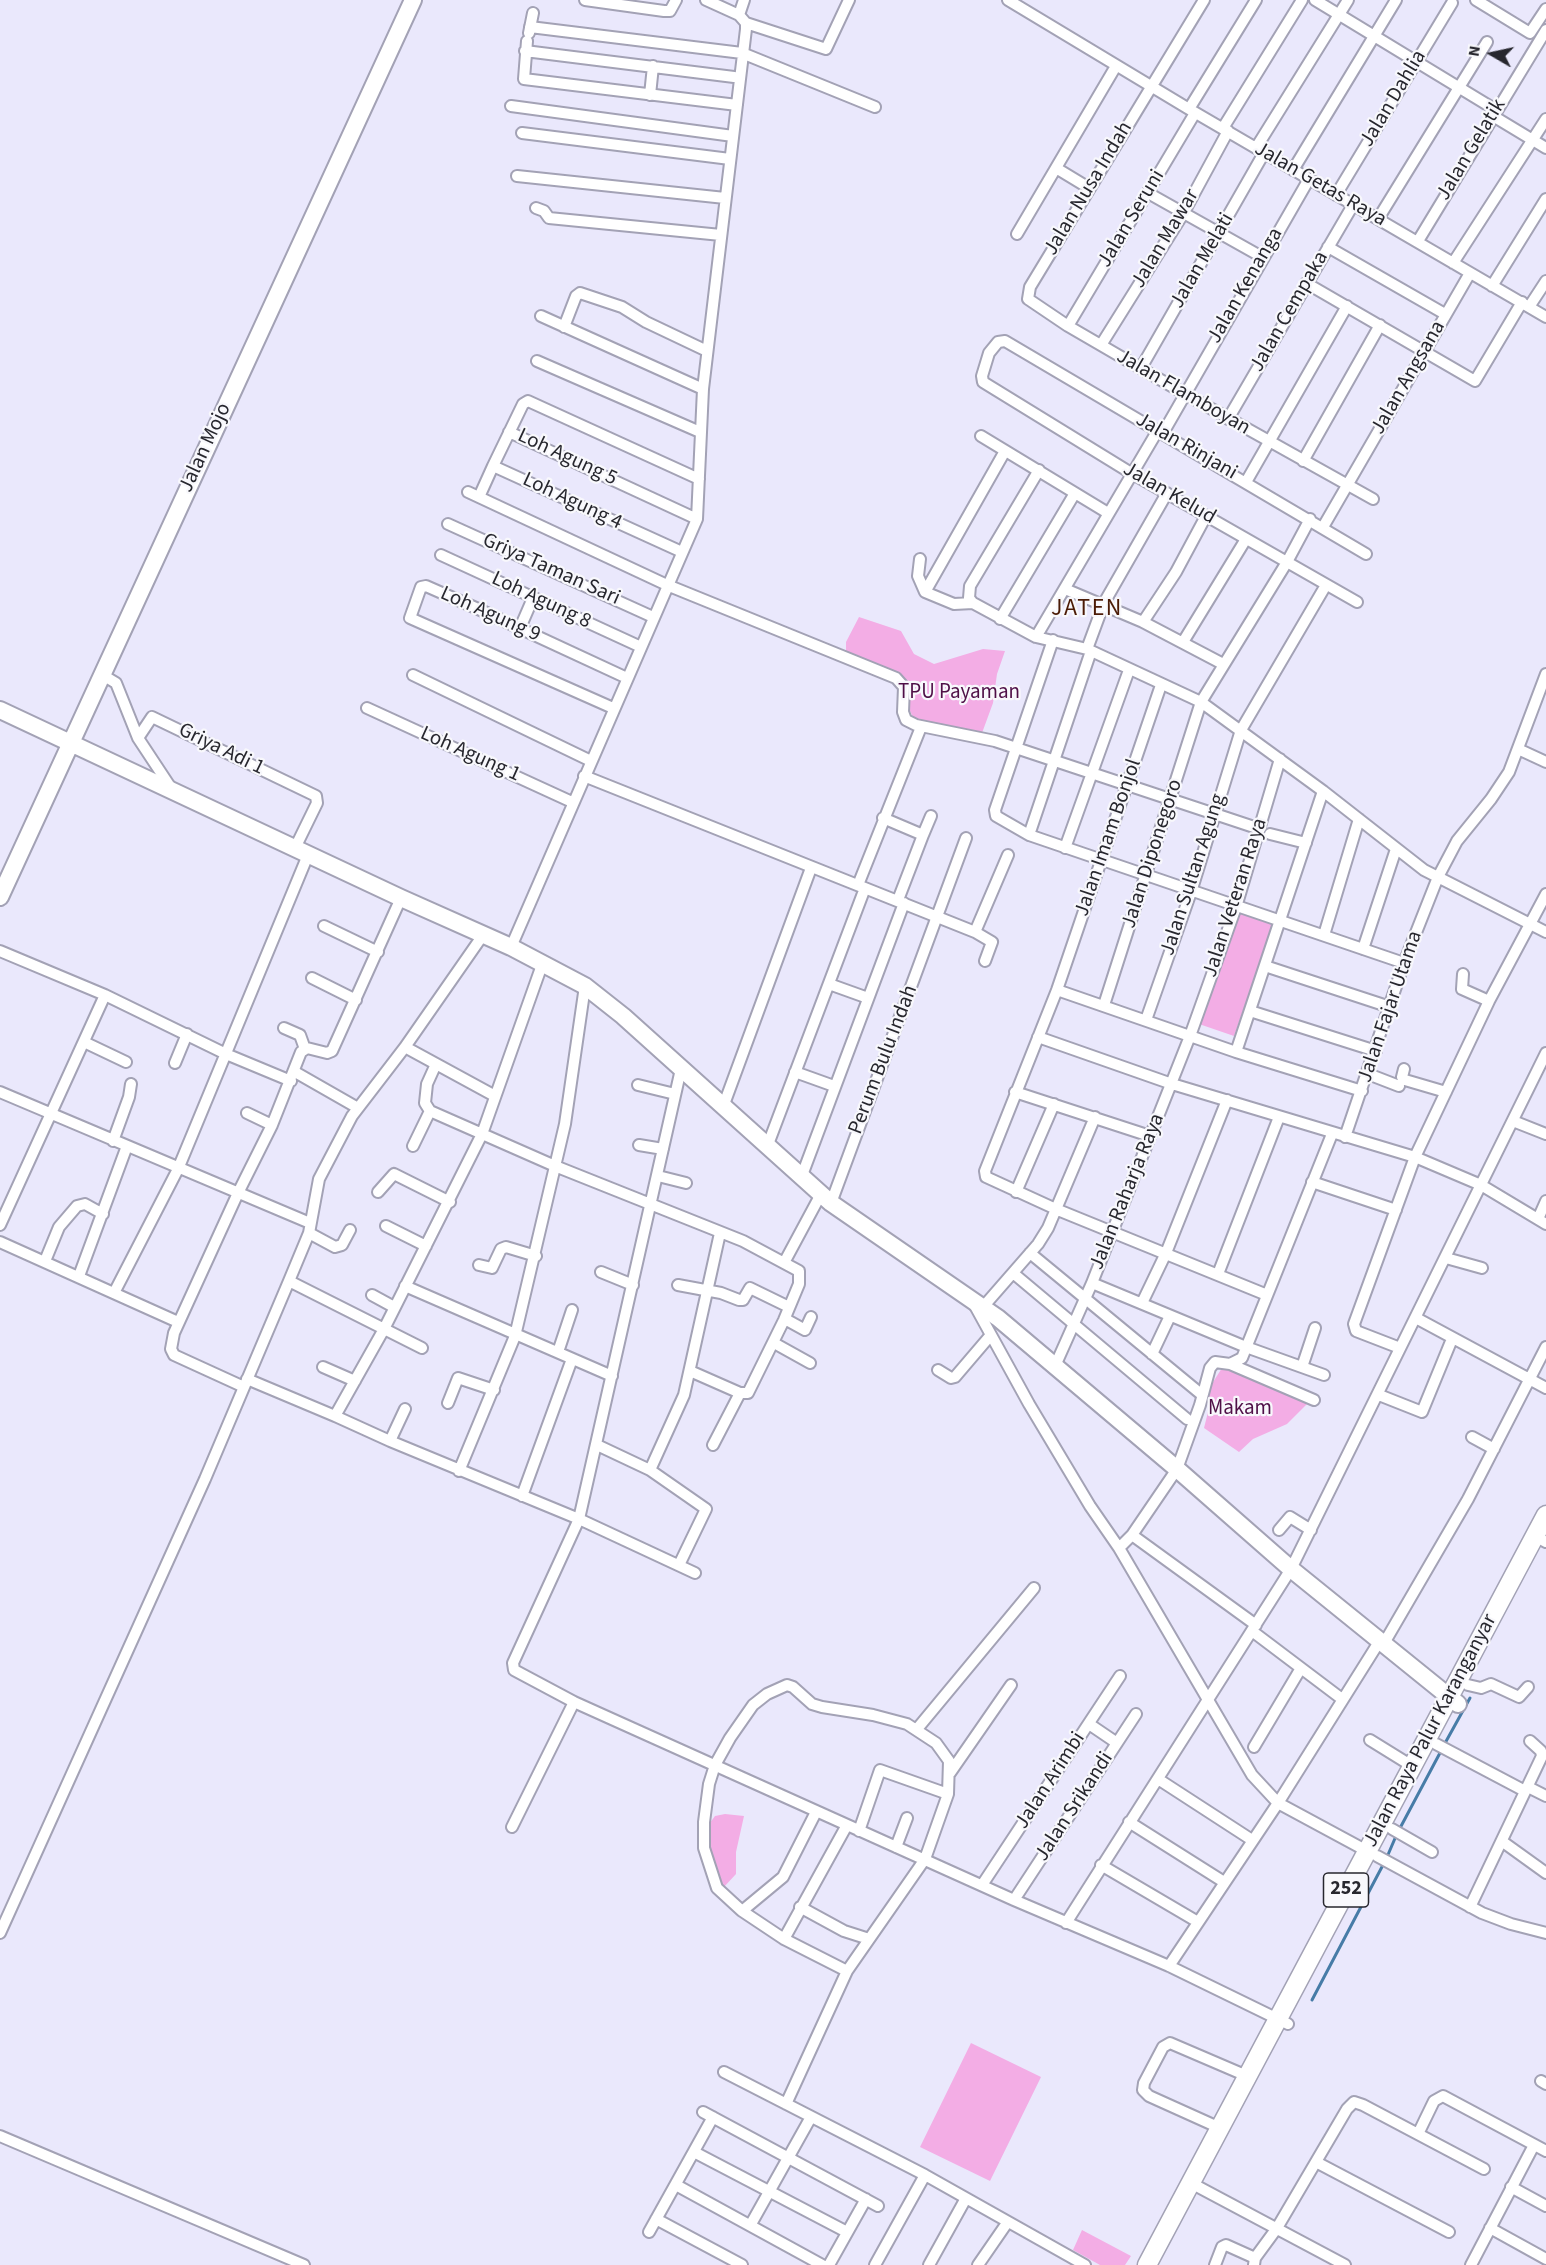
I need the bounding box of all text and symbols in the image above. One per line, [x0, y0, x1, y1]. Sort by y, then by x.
north arrow [1462, 24, 1522, 84]
text: N [1463, 44, 1486, 58]
street label: Jalan Dahlia [1355, 46, 1433, 152]
street label: Jalan Gelatik [1432, 95, 1512, 205]
street label: Jalan Nusa Indah [1039, 118, 1139, 260]
street label: Jalan Getas Raya [1250, 137, 1390, 233]
street label: Jalan Seruni [1093, 166, 1171, 272]
street label: Jalan Mawar [1127, 185, 1205, 293]
street label: Jalan Melati [1166, 209, 1240, 313]
street label: Jalan Kenanga [1203, 224, 1289, 348]
street label: Jalan Cempaka [1245, 247, 1335, 377]
street label: Jalan Angsana [1366, 317, 1452, 439]
street label: Jalan Flamboyan [1112, 344, 1254, 442]
street label: Jalan Mojo [174, 399, 238, 497]
street label: Jalan Rinjani [1131, 408, 1241, 486]
street label: Loh Agung 5 [513, 424, 621, 492]
street label: Jalan Kelud [1118, 457, 1220, 531]
street label: Loh Agung 4 [518, 468, 626, 536]
street label: Griya Taman Sari [478, 528, 624, 612]
street label: Loh Agung 8 [487, 567, 595, 635]
street label: Loh Agung 9 [436, 582, 544, 648]
district label: JATEN [1051, 596, 1123, 624]
park label: TPU Payaman [898, 680, 1020, 706]
street label: Griya Adi 1 [174, 718, 268, 782]
street label: Loh Agung 1 [416, 722, 524, 788]
street label: Jalan Imam Bonjol [1070, 756, 1148, 920]
street label: Jalan Diponegoro [1117, 776, 1189, 932]
street label: Jalan Sultan Agung [1156, 791, 1232, 959]
street label: Jalan Veteran Raya [1198, 815, 1274, 981]
street label: Jalan Fajar Utama [1353, 928, 1429, 1086]
street label: Perum Bulu Indah [844, 982, 924, 1138]
street label: Jalan Raharja Raya [1085, 1110, 1171, 1274]
park label: Makam [1208, 1396, 1272, 1422]
street label: Jalan Raya Palur Karanganyar [1359, 1610, 1503, 1852]
street label: Jalan Arimbi [1010, 1728, 1092, 1834]
street label: Jalan Srikandi [1030, 1748, 1120, 1866]
road number: 252 [1324, 1873, 1368, 1907]

